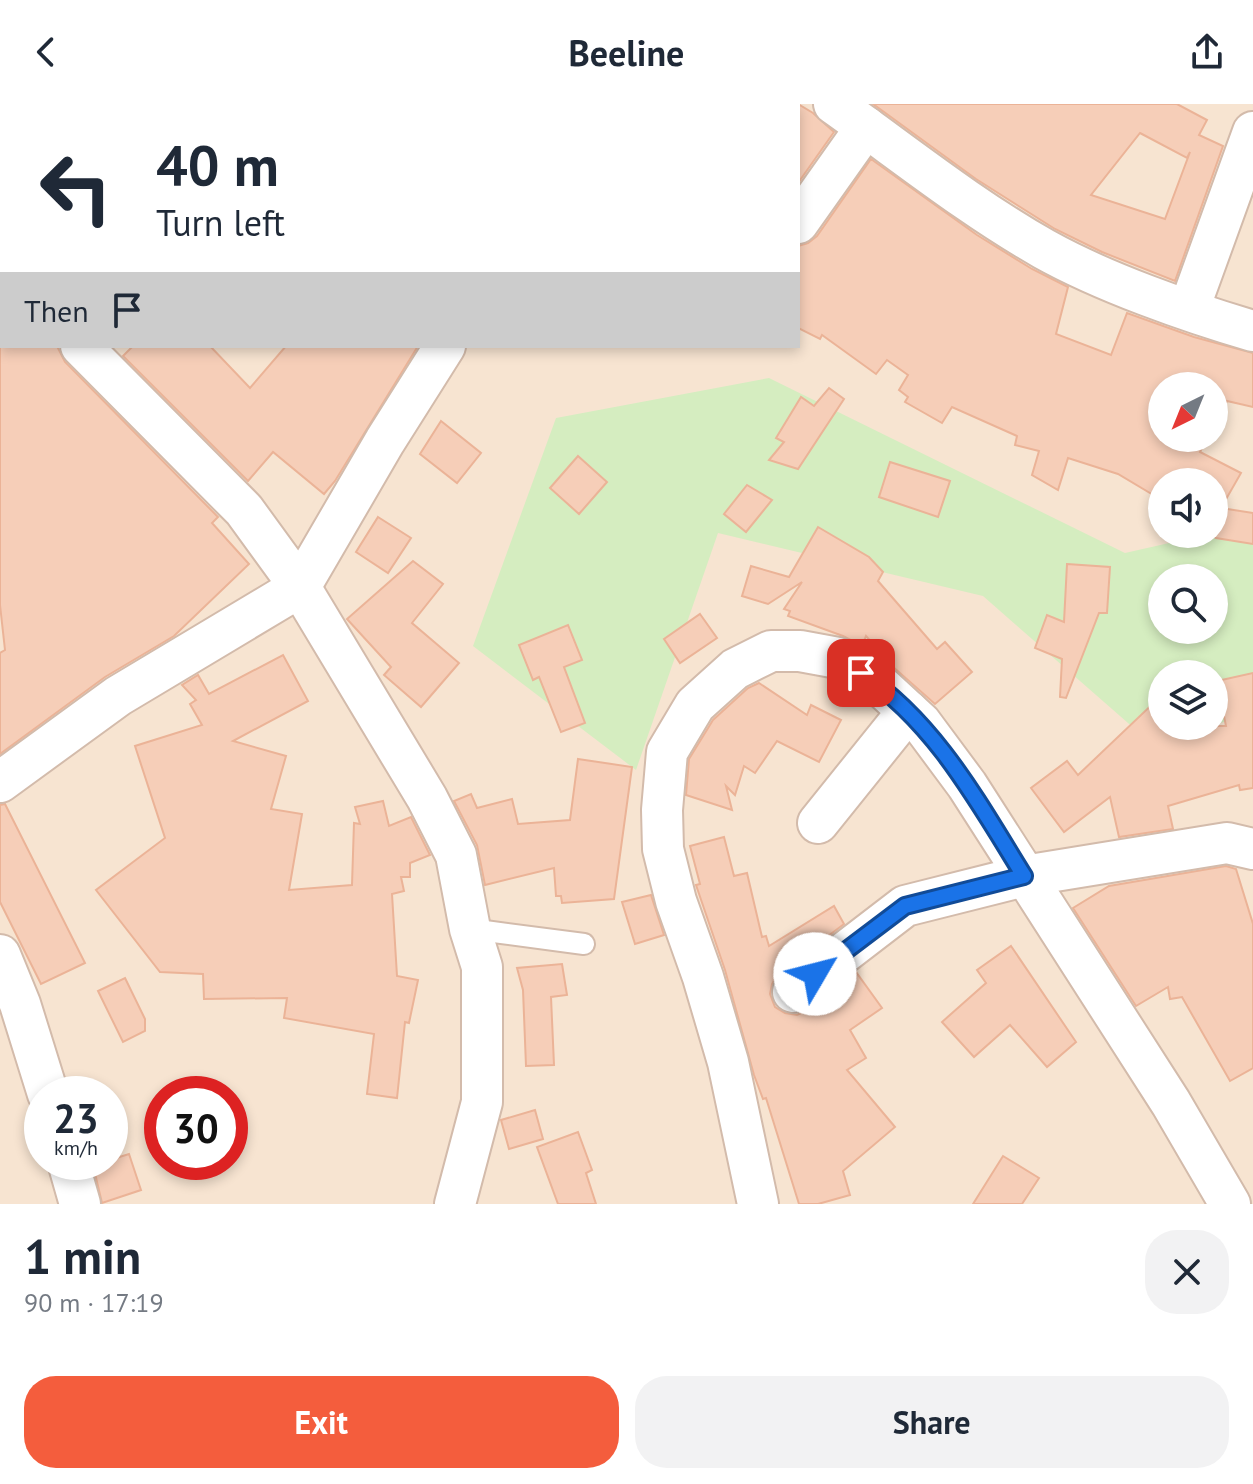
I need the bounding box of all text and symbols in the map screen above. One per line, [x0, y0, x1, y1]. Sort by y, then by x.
text: Beeline [569, 29, 684, 76]
icon: back [24, 30, 68, 74]
icon: share [1185, 30, 1229, 74]
text: 40 m [156, 129, 279, 201]
icon: left [24, 136, 128, 240]
text: Turn left [156, 199, 285, 246]
icon: arrive [105, 288, 149, 332]
text: Then [24, 291, 89, 330]
north arrow [1148, 372, 1228, 452]
map controls [1148, 372, 1228, 740]
button: sound [1148, 468, 1228, 548]
button: search [1148, 564, 1228, 644]
pin [827, 639, 895, 707]
icon: arrive [839, 651, 883, 695]
button: layers [1148, 660, 1228, 740]
position arrow [773, 932, 857, 1016]
speed limit sign: 30 [144, 1076, 248, 1180]
text: 23 [53, 1092, 99, 1144]
text: km/h [54, 1135, 98, 1161]
text: 1 min [24, 1225, 141, 1287]
button: close [1145, 1230, 1229, 1314]
text: 90 m · 17:19 [24, 1286, 164, 1319]
button: Exit [24, 1376, 619, 1468]
button: Share [635, 1376, 1229, 1468]

